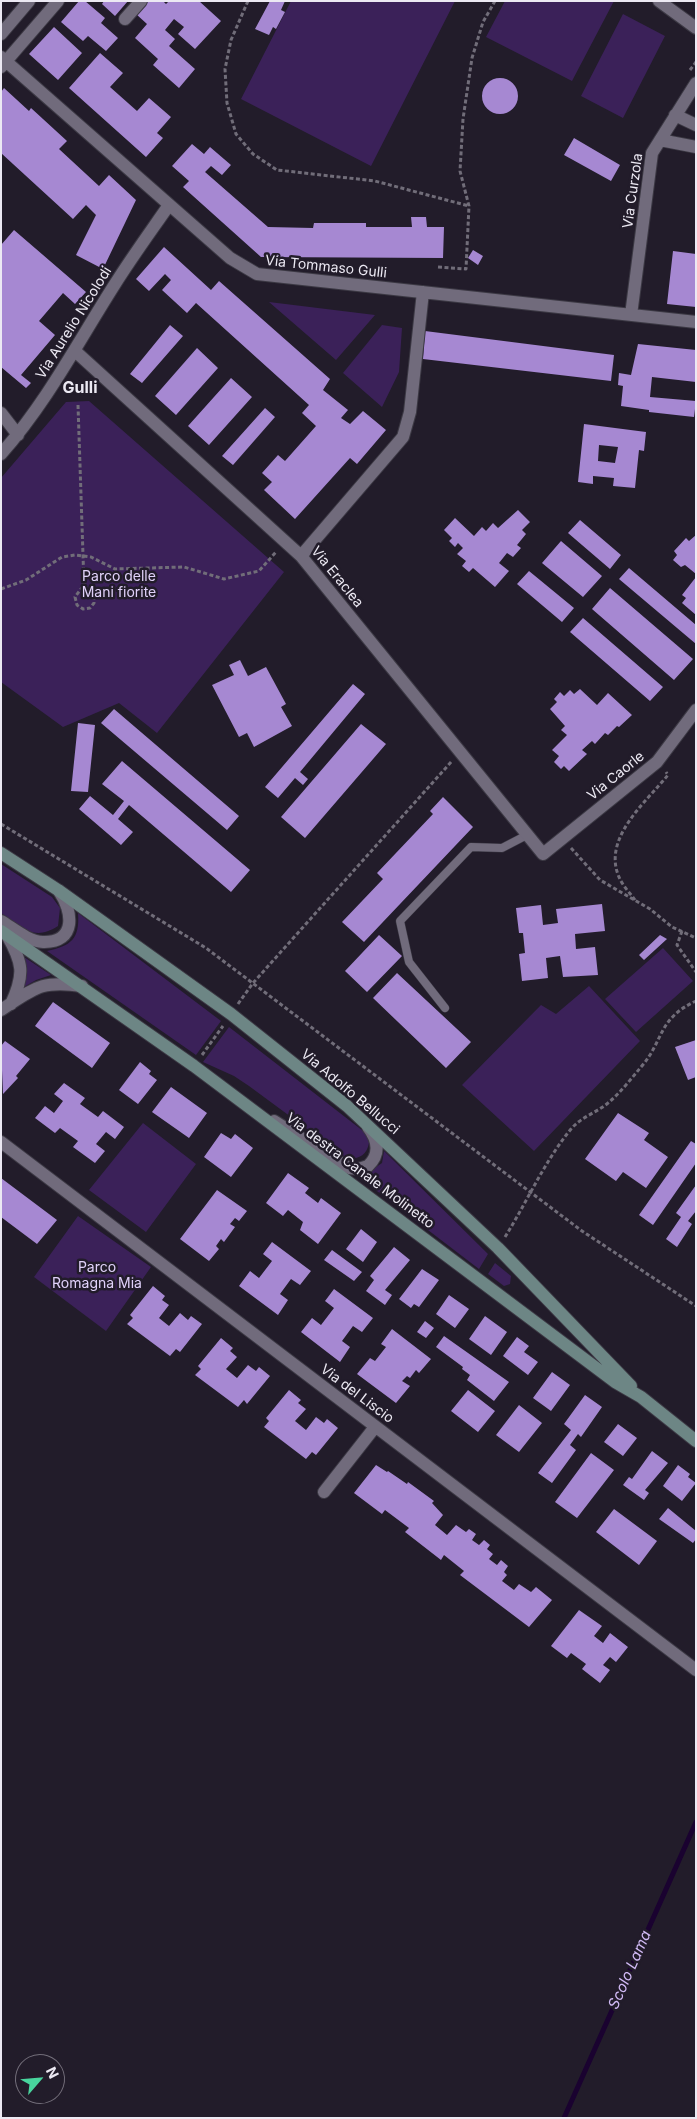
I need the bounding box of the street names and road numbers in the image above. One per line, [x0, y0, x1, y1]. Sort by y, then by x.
street label: Via Curzola [619, 152, 647, 230]
street label: Via Tommaso Gulli [264, 252, 388, 282]
street label: Via Aurelio Nicolodi [33, 264, 115, 382]
street label: Via Eraclea [307, 543, 367, 611]
street label: Via Caorle [584, 748, 648, 804]
street label: Via Adolfo Bellucci [297, 1046, 403, 1138]
street label: Via destra Canale Molinetto [282, 1110, 438, 1232]
street label: Via del Liscio [317, 1361, 397, 1427]

